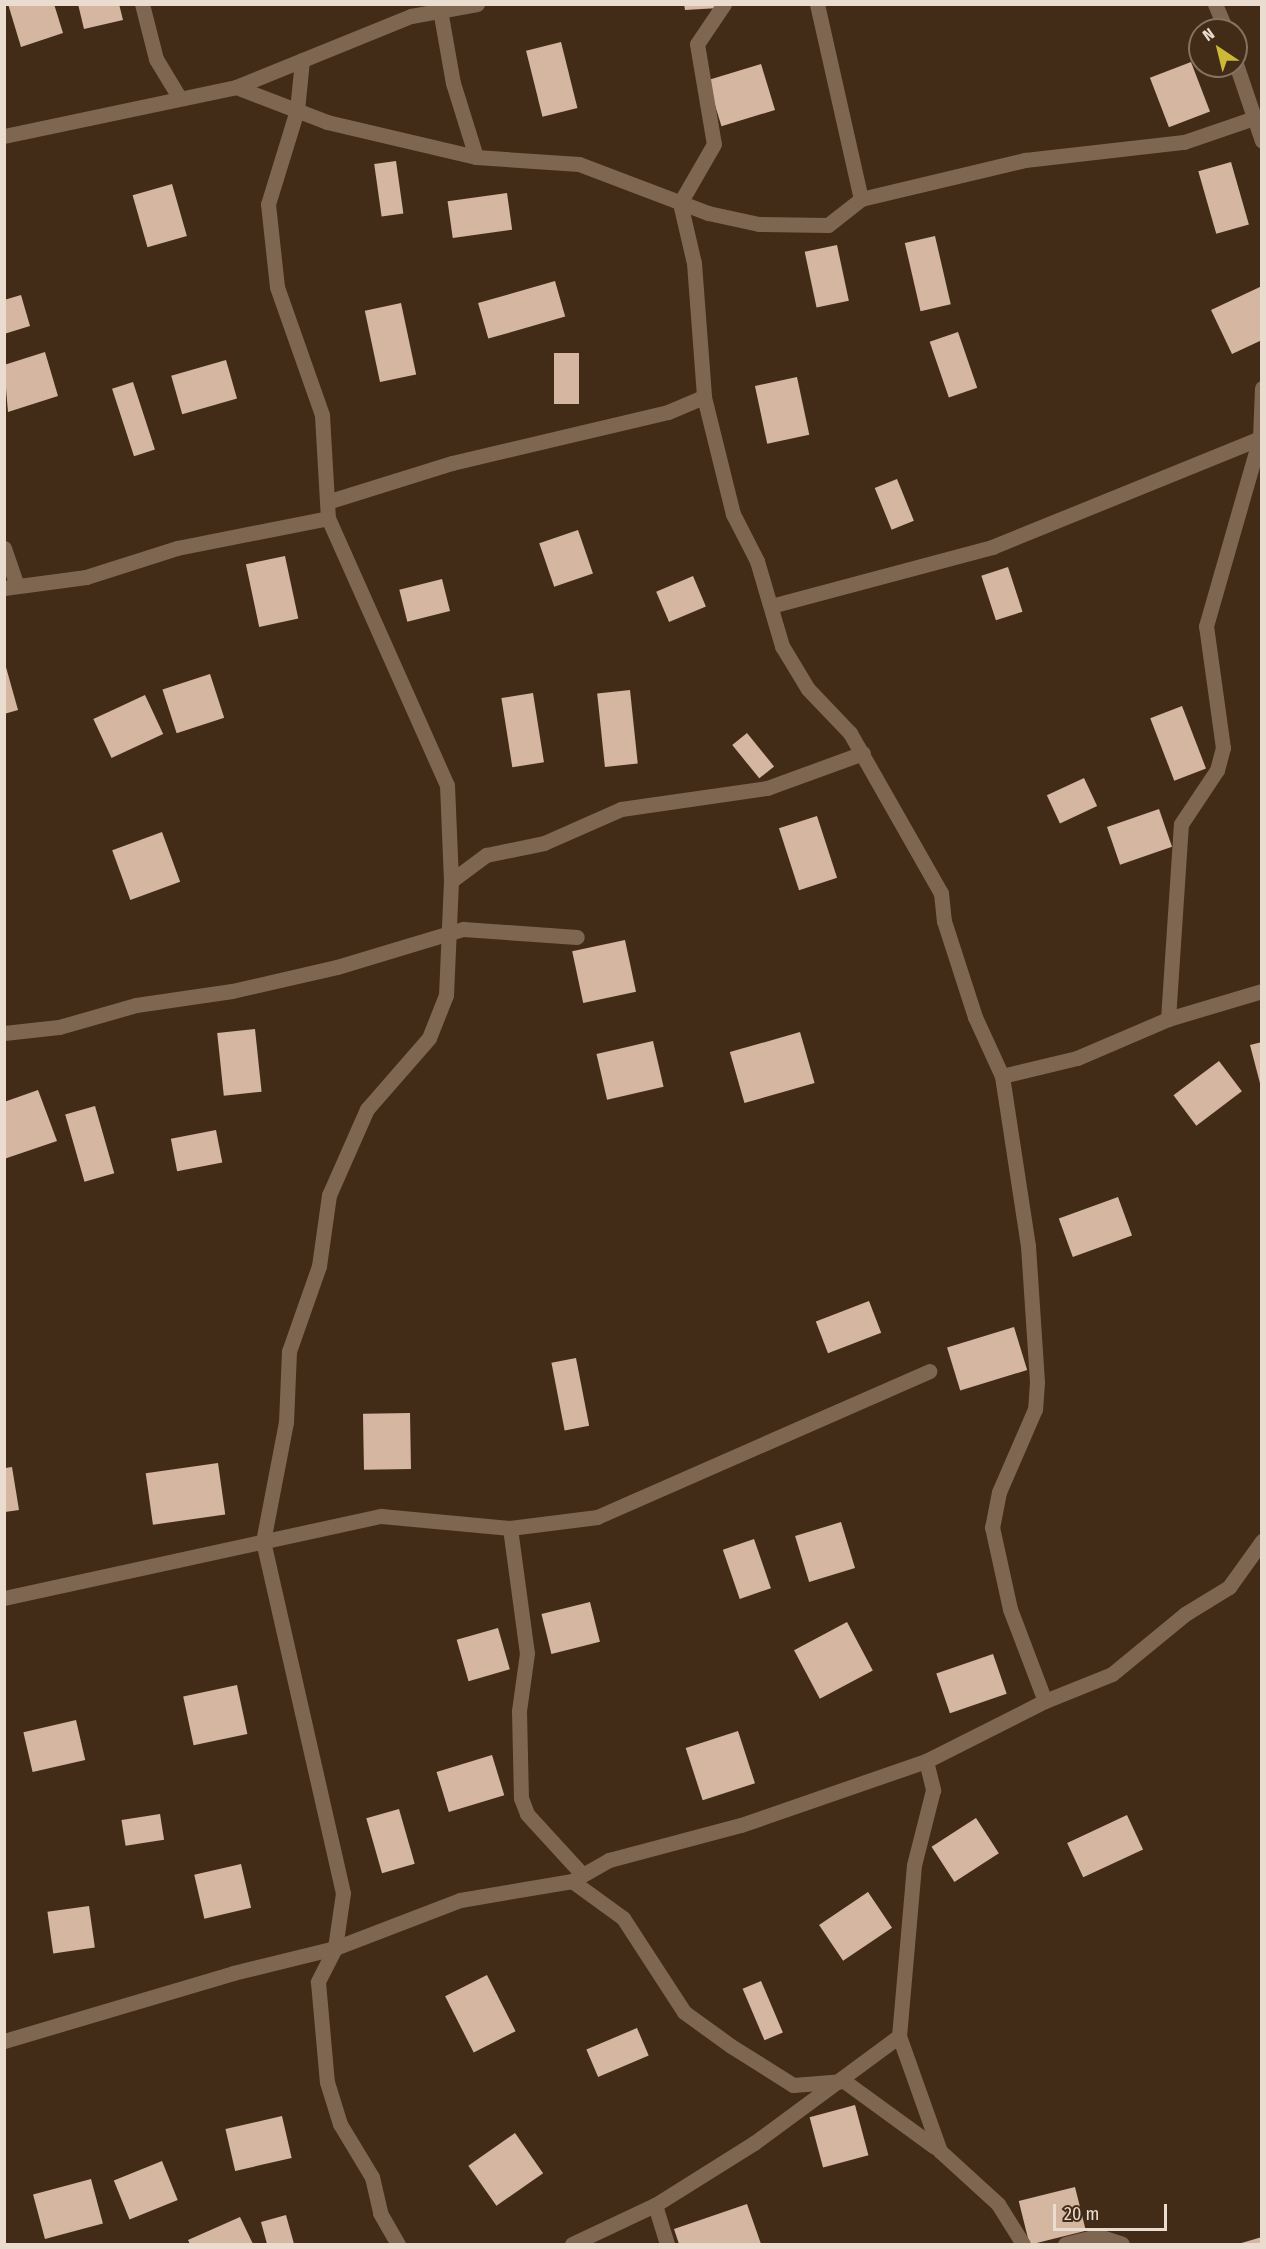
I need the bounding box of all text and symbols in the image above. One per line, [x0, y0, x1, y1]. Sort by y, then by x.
north arrow [1188, 18, 1248, 78]
text: N [1199, 24, 1218, 45]
scale bar [1056, 2192, 1170, 2230]
text: 20 m [1064, 2203, 1099, 2225]

